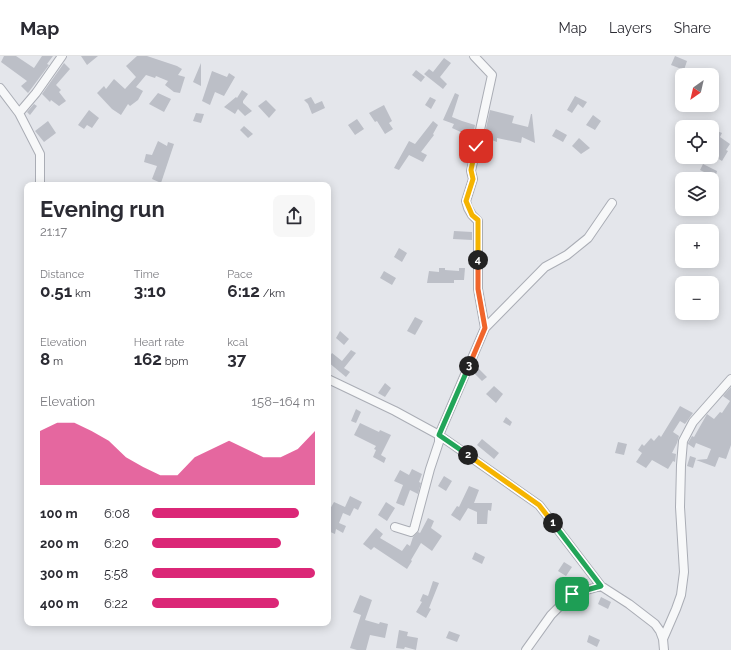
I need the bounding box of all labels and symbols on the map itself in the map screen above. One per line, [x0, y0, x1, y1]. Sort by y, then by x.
north arrow [675, 68, 719, 112]
pin [459, 129, 493, 163]
pin: 4 [468, 250, 488, 270]
pin: 3 [459, 356, 479, 376]
pin: 2 [458, 445, 478, 465]
pin: 1 [543, 513, 563, 533]
pin [555, 577, 589, 611]

